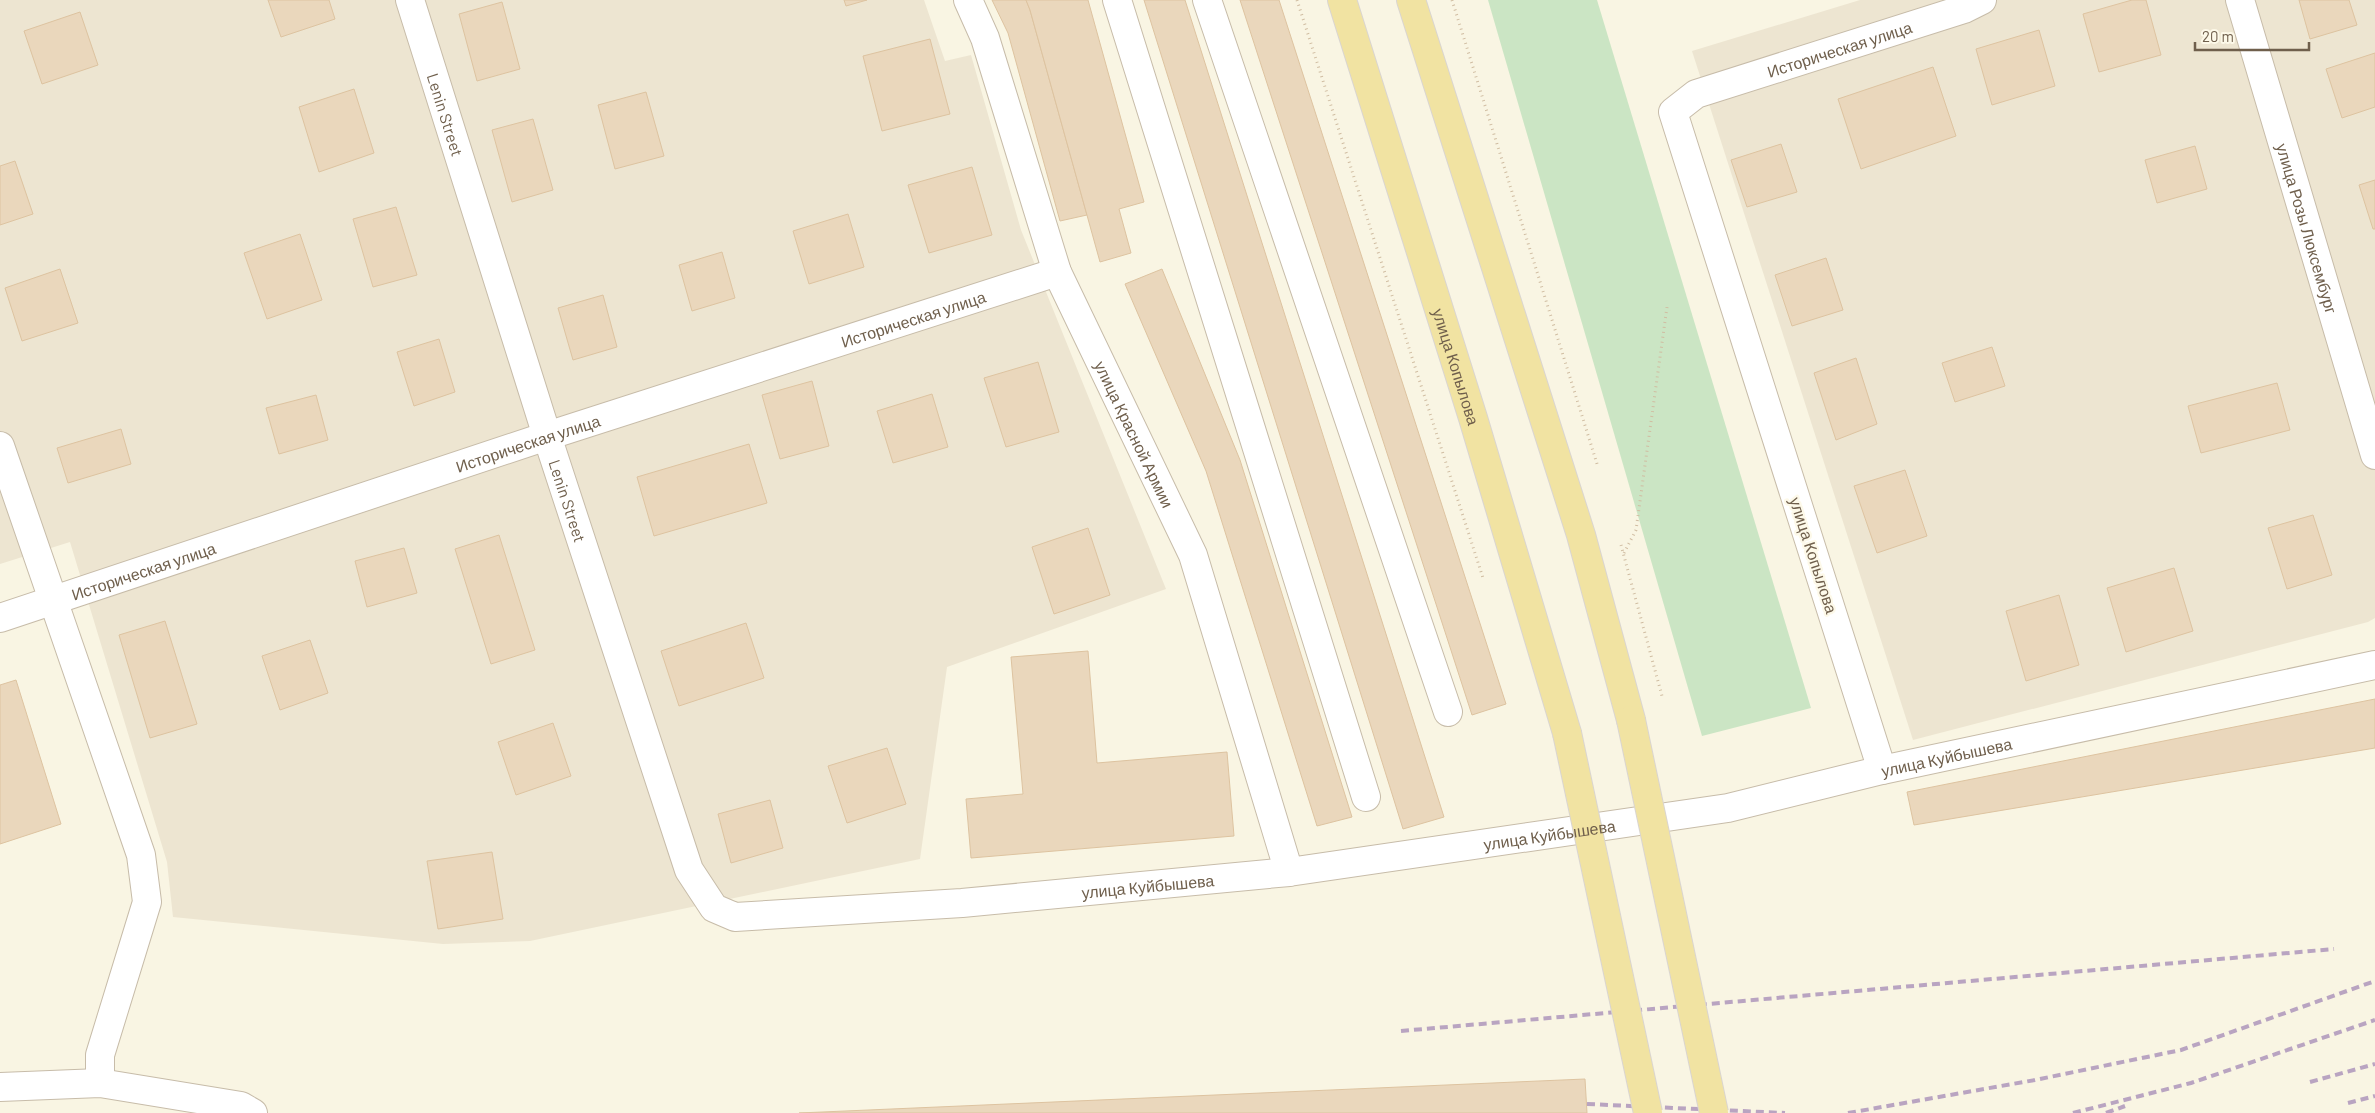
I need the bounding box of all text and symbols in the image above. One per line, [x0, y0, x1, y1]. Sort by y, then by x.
street label: Историческая улица [1765, 17, 1914, 80]
scale bar [2195, 20, 2309, 52]
text: 20 m [2202, 27, 2234, 45]
street label: Lenin Street [424, 71, 468, 158]
street label: улица Розы Люксембург [2273, 141, 2342, 316]
street label: Историческая улица [838, 286, 988, 350]
street label: улица Копылова [1430, 306, 1484, 427]
street label: улица Красной Армии [1091, 357, 1178, 510]
street label: Историческая улица [453, 410, 602, 475]
street label: Lenin Street [546, 457, 591, 544]
street label: улица Копылова [1786, 494, 1842, 616]
street label: Историческая улица [69, 537, 218, 603]
street label: улица Куйбышева [1879, 733, 2014, 779]
street label: улица Куйбышева [1482, 815, 1617, 853]
street label: улица Куйбышева [1081, 870, 1215, 901]

